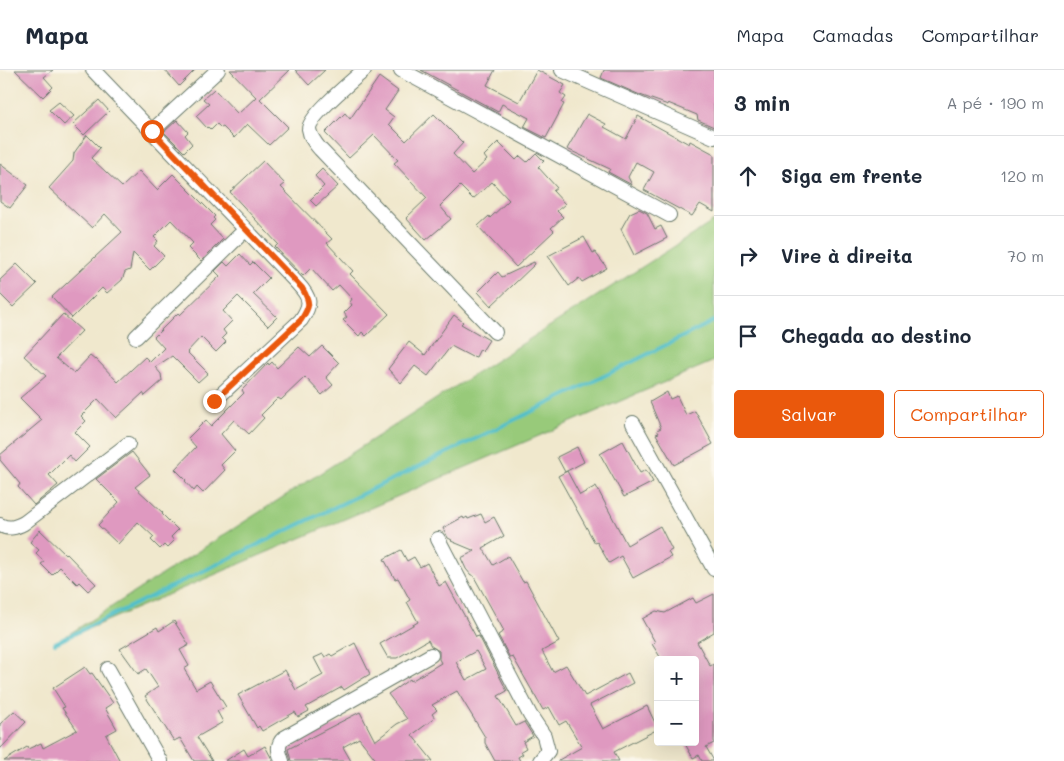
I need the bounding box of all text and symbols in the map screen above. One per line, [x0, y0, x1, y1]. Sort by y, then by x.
text: Mapa [25, 19, 89, 50]
text: Mapa [737, 23, 784, 47]
text: Camadas [812, 23, 893, 47]
text: Compartilhar [921, 23, 1039, 47]
text: 3 min [734, 89, 790, 116]
text: A pé · 190 m [946, 92, 1044, 113]
route start [141, 120, 164, 143]
icon: ahead [734, 162, 762, 190]
text: Siga em frente [781, 163, 922, 188]
text: 120 m [1000, 165, 1044, 186]
icon: right [734, 242, 762, 270]
text: Vire à direita [781, 243, 913, 268]
text: 70 m [1007, 245, 1044, 266]
icon: arrive [734, 322, 762, 350]
text: Chegada ao destino [781, 323, 971, 348]
route end [203, 390, 226, 413]
button: Salvar [734, 390, 884, 438]
button: Compartilhar [894, 390, 1044, 438]
map controls [654, 656, 699, 746]
button: + [654, 656, 699, 701]
button: − [654, 701, 699, 746]

